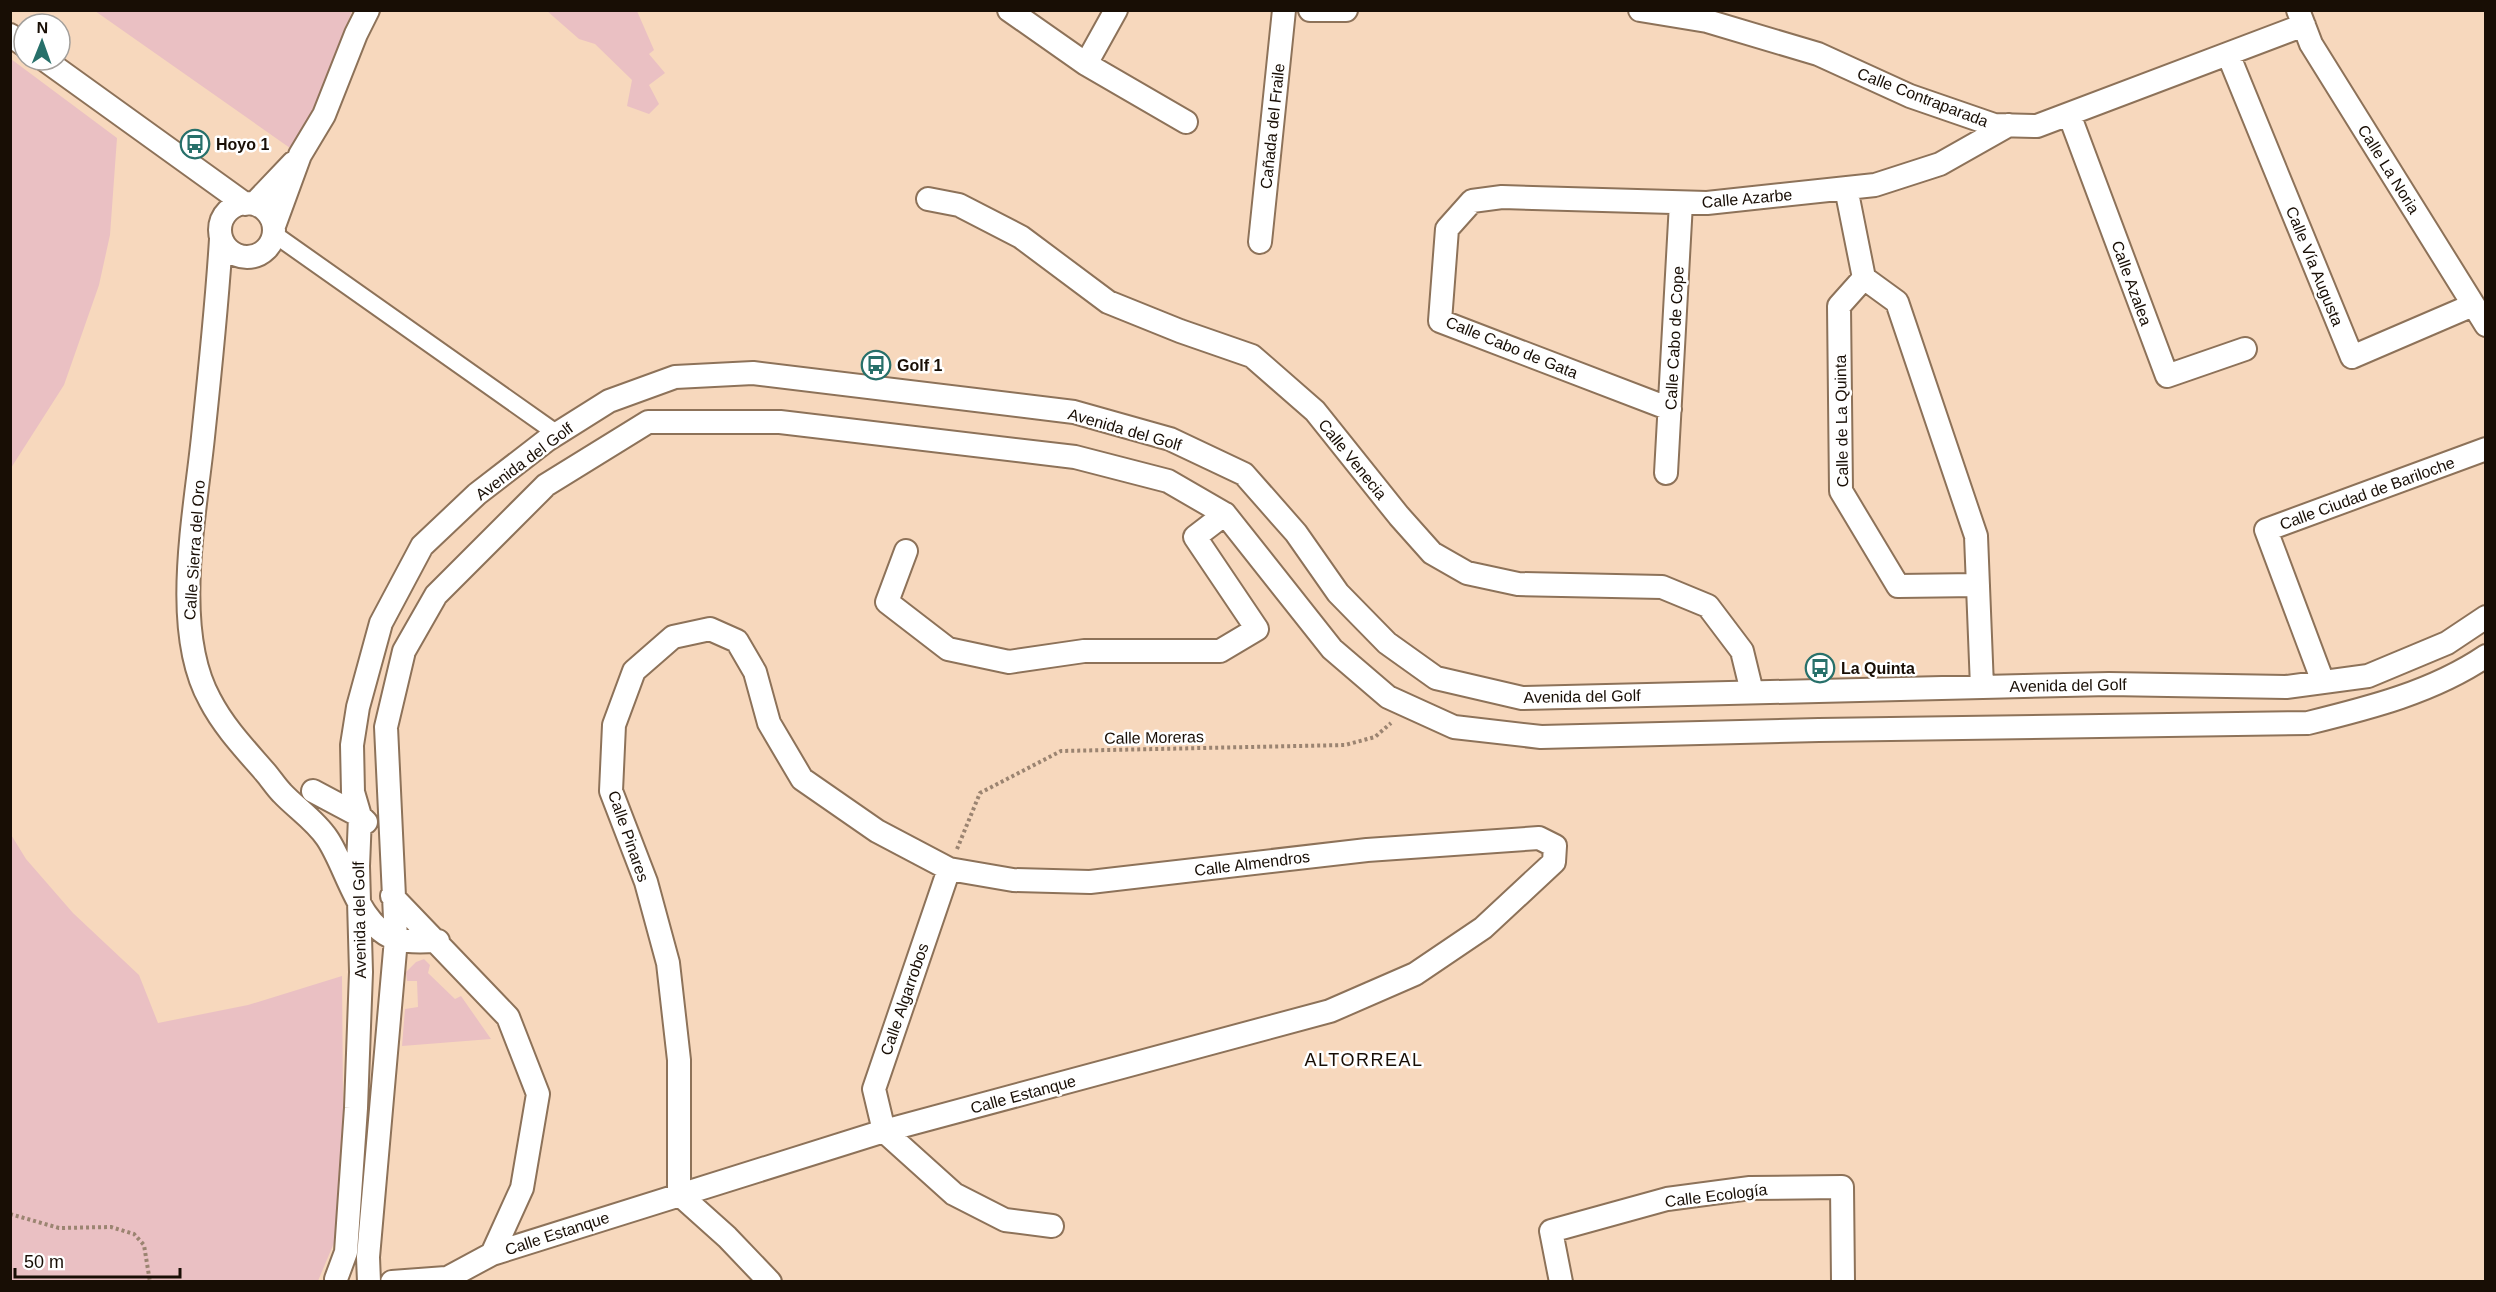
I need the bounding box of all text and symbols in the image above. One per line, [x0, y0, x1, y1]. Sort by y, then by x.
north arrow [12, 12, 72, 72]
text: N [36, 19, 48, 36]
street label: Cañada del Fraile [1257, 62, 1288, 190]
street label: Calle Contraparada [1855, 65, 1991, 130]
street label: Calle La Noria [2355, 122, 2423, 217]
bus stop icon: Hoyo 1 [179, 128, 211, 160]
place label: Hoyo 1 [216, 136, 269, 153]
street label: Calle Azarbe [1701, 186, 1793, 211]
street label: Calle Vía Augusta [2283, 204, 2346, 328]
street label: Calle Azalea [2108, 238, 2155, 328]
street label: Calle Cabo de Cope [1662, 266, 1687, 410]
street label: Calle Cabo de Gata [1443, 313, 1580, 382]
bus stop icon: Golf 1 [860, 349, 892, 381]
street label: Calle de La Quinta [1832, 354, 1851, 487]
place label: Golf 1 [897, 357, 942, 374]
street label: Avenida del Golf [1066, 405, 1184, 454]
street label: Calle Venecia [1315, 416, 1390, 503]
street label: Avenida del Golf [472, 419, 577, 503]
street label: Calle Ciudad de Bariloche [2277, 454, 2457, 533]
street label: Calle Sierra del Oro [181, 479, 208, 621]
bus stop icon: La Quinta [1804, 652, 1836, 684]
place label: La Quinta [1841, 660, 1915, 677]
street label: Avenida del Golf [2009, 676, 2127, 695]
street label: Avenida del Golf [1523, 687, 1641, 706]
street label: Calle Moreras [1104, 728, 1204, 747]
street label: Calle Pinares [605, 788, 652, 884]
street label: Calle Almendros [1193, 848, 1311, 879]
street label: Avenida del Golf [350, 861, 369, 979]
street label: Calle Algarrobos [877, 941, 932, 1057]
district label: ALTORREAL [1305, 1050, 1423, 1070]
street label: Calle Estanque [969, 1072, 1078, 1117]
street label: Calle Ecología [1664, 1181, 1768, 1210]
street label: Calle Estanque [503, 1209, 611, 1258]
scale bar [15, 1241, 180, 1279]
text: 50 m [24, 1252, 64, 1272]

